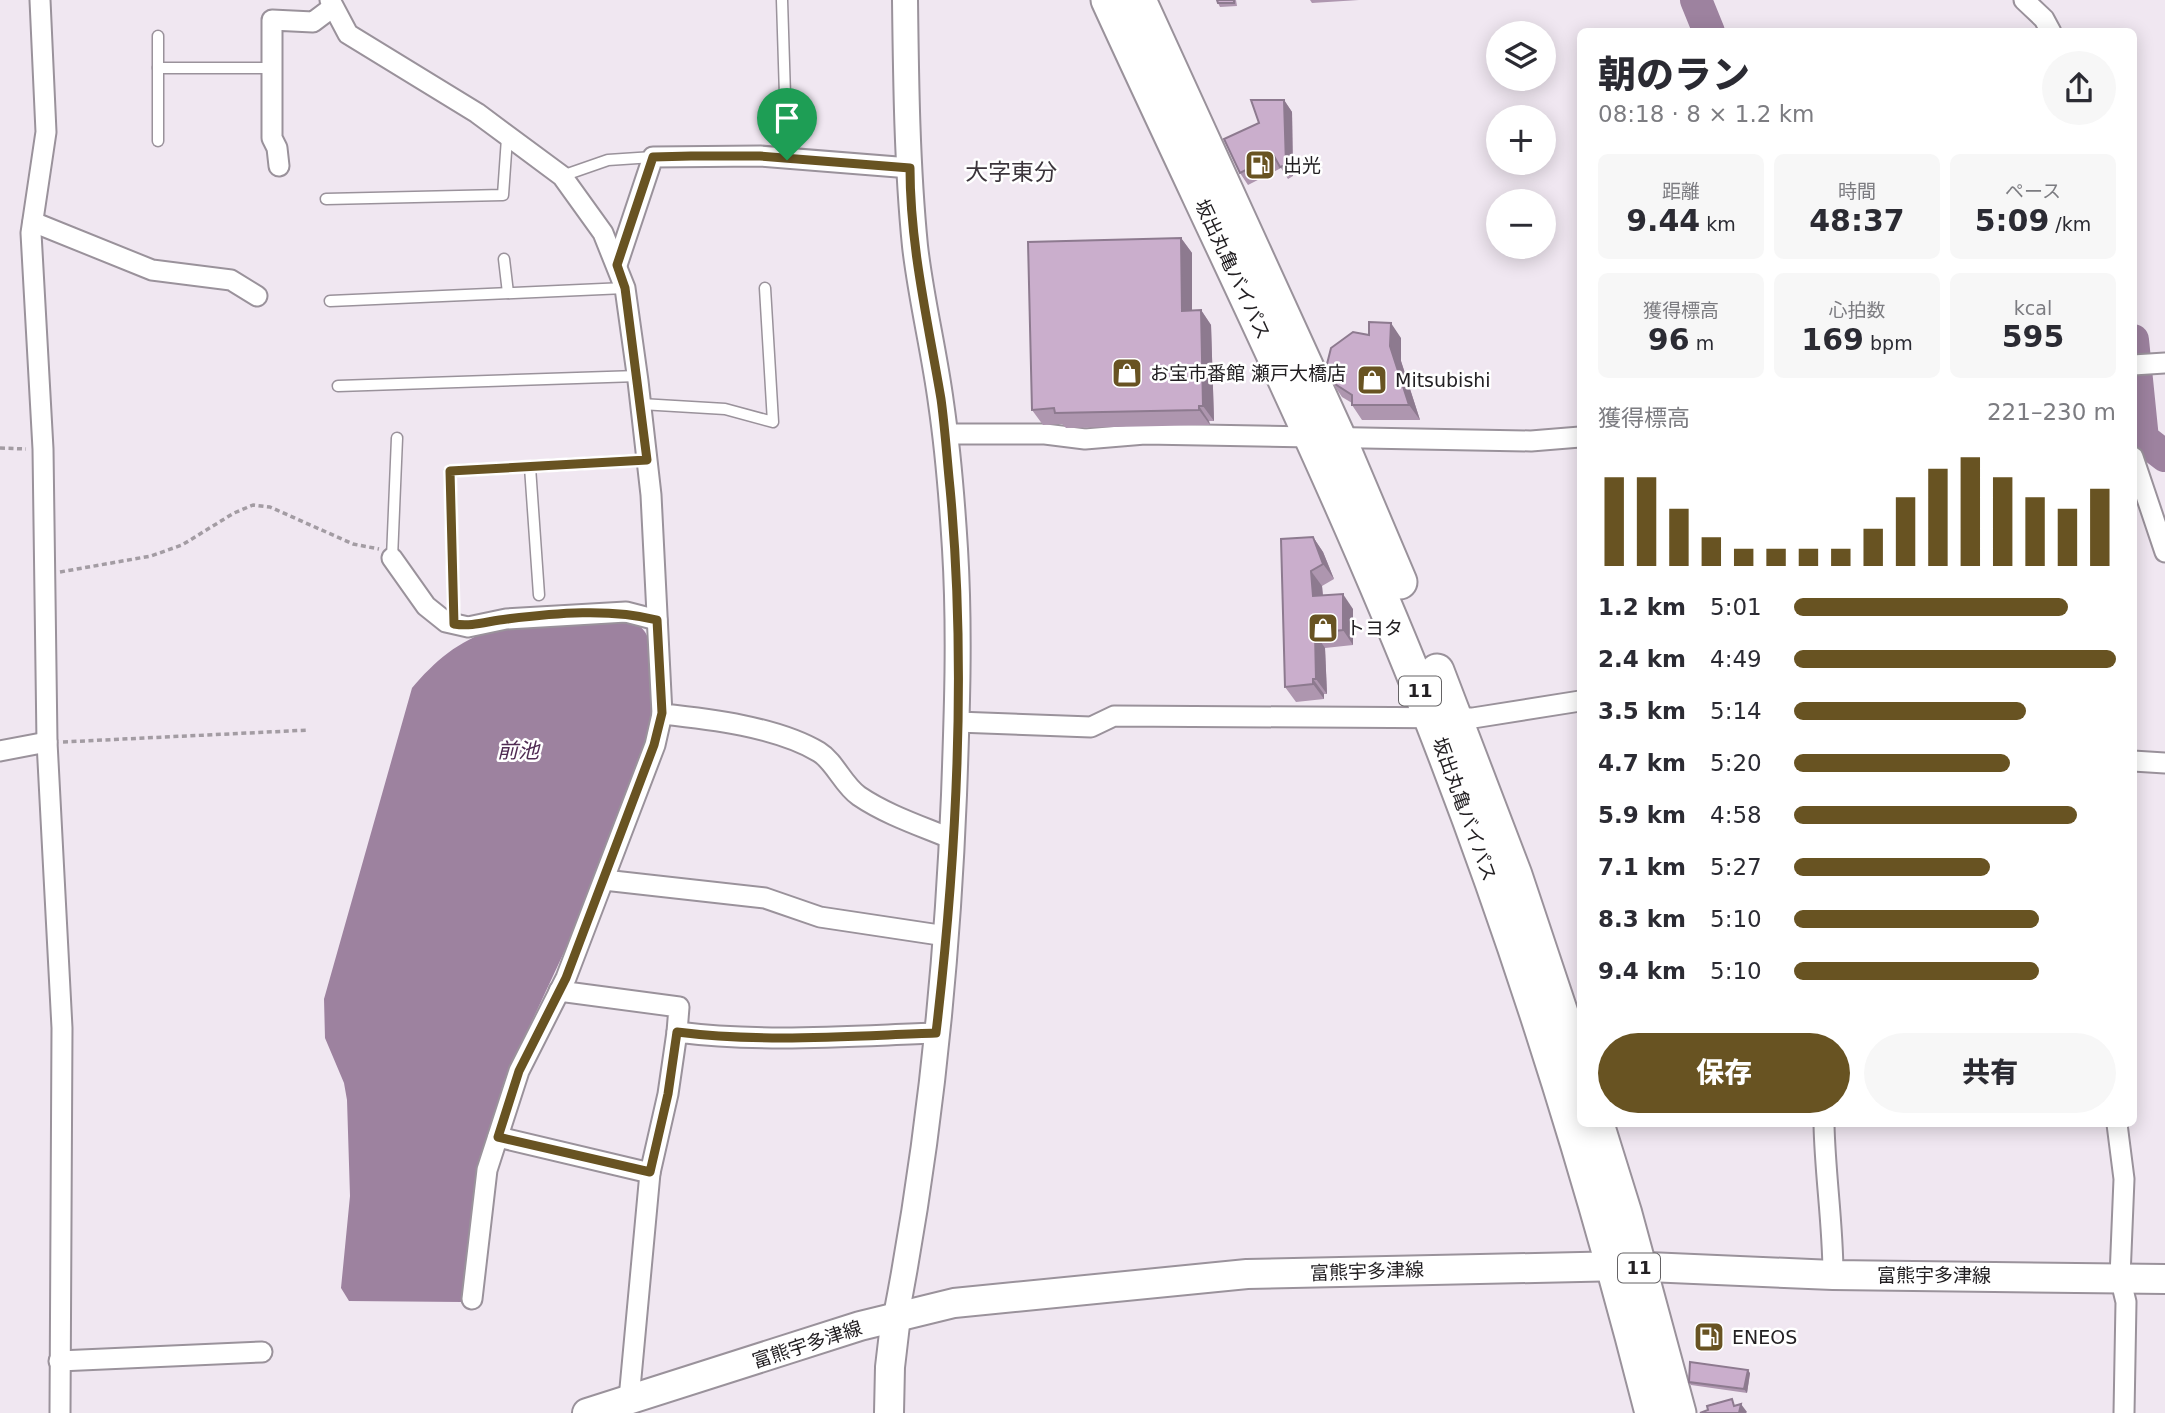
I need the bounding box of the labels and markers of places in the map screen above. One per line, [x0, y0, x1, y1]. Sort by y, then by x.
pin [757, 88, 817, 160]
fuel station icon: 出光 [1243, 148, 1277, 182]
place label: 出光 [1283, 154, 1321, 176]
shop icon: お宝市番館 瀬戸大橋店 [1110, 356, 1144, 390]
place label: お宝市番館 瀬戸大橋店 [1150, 362, 1346, 384]
shop icon: Mitsubishi [1355, 363, 1389, 397]
place label: Mitsubishi [1395, 369, 1491, 391]
shop icon: トヨタ [1306, 611, 1340, 645]
place label: トヨタ [1346, 617, 1403, 639]
fuel station icon: ENEOS [1692, 1320, 1726, 1354]
place label: ENEOS [1732, 1326, 1797, 1348]

